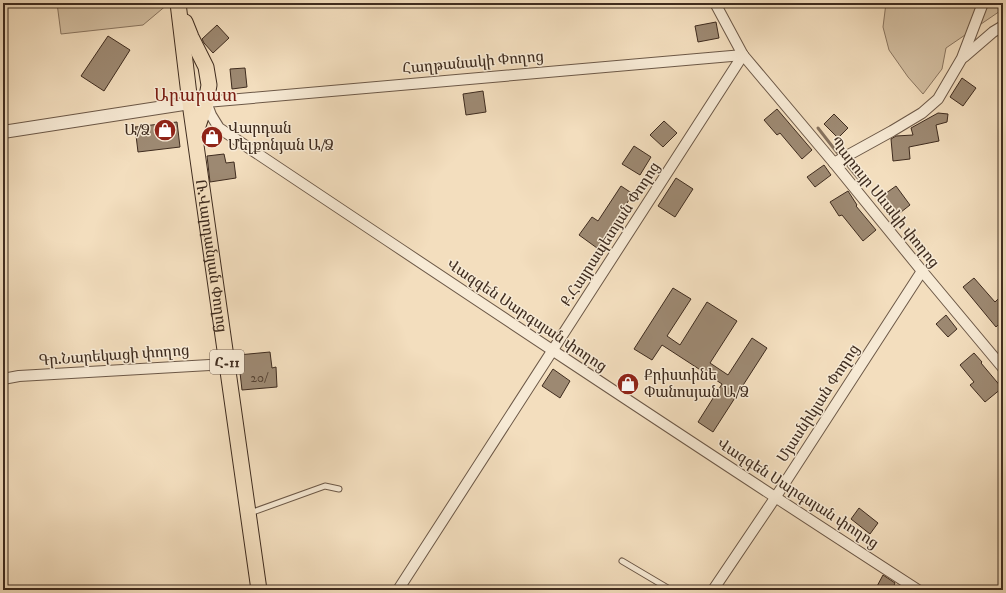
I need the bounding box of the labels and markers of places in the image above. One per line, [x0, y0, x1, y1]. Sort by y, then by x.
shop icon: Ա/Ձ [152, 117, 178, 143]
place label: Վարդան Մելքոնյան Ա/Ձ [228, 119, 334, 155]
place label: Ա/Ձ [124, 121, 150, 140]
shop icon: Վարդան Մելքոնյան Ա/Ձ [199, 124, 225, 150]
place label: Քրիստինե Փանոսյան Ա/Ձ [644, 366, 749, 402]
shop icon: Քրիստինե Փանոսյան Ա/Ձ [615, 371, 641, 397]

